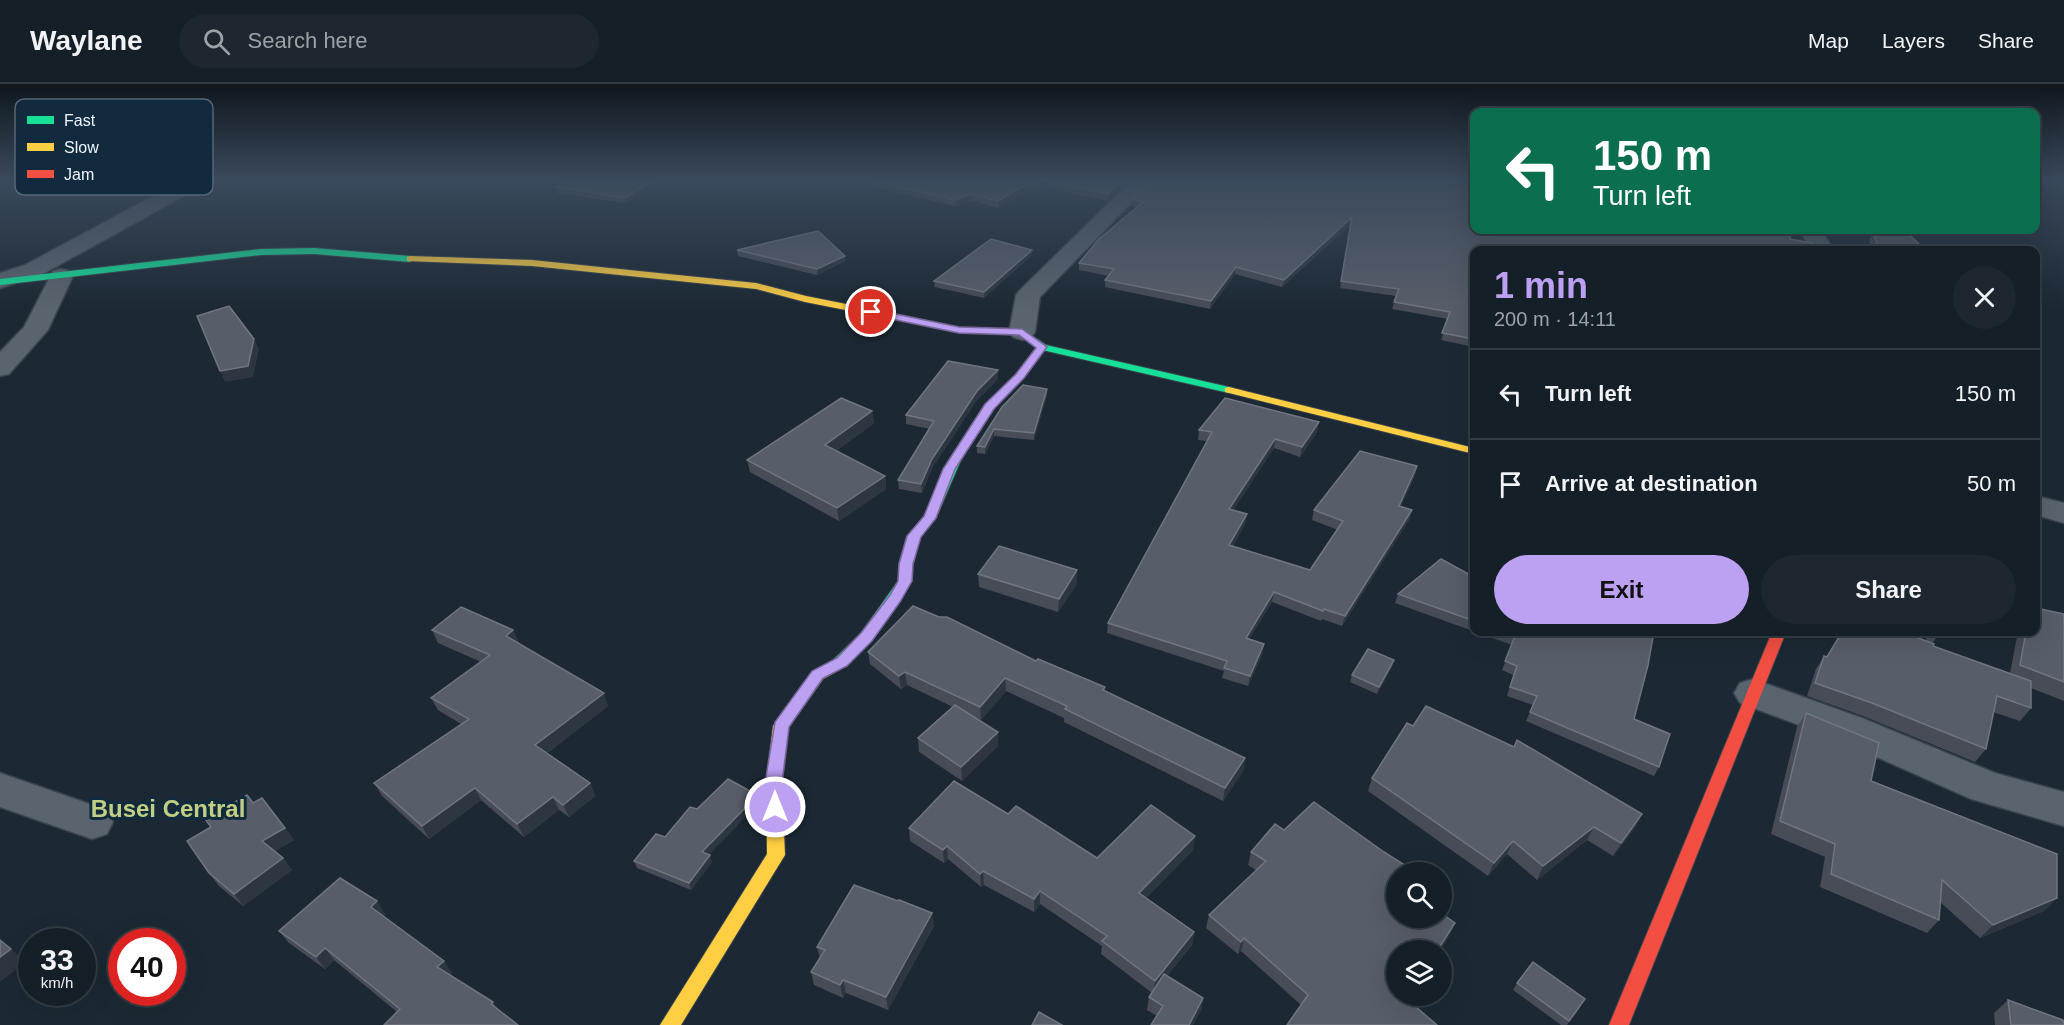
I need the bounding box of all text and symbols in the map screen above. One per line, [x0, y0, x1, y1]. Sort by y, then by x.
search box [179, 14, 599, 68]
text: Waylane [30, 25, 143, 56]
icon: search [200, 25, 233, 58]
text: Search here [248, 28, 367, 53]
text: Map [1808, 29, 1849, 52]
text: Layers [1882, 29, 1945, 52]
text: Share [1978, 29, 2034, 52]
legend [15, 99, 213, 195]
text: Fast [64, 112, 96, 129]
icon: left [1494, 132, 1572, 210]
text: 150 m [1593, 132, 1712, 179]
text: Slow [64, 139, 99, 156]
text: Jam [64, 166, 94, 183]
text: Turn left [1593, 181, 1691, 211]
text: 1 min [1494, 265, 1588, 306]
button: close [1953, 266, 2016, 329]
pin [845, 286, 896, 337]
icon: arrive [854, 295, 887, 328]
text: 200 m · 14:11 [1494, 308, 1616, 330]
icon: left [1494, 378, 1527, 411]
text: Turn left [1545, 381, 1631, 406]
text: 150 m [1955, 381, 2016, 406]
icon: arrive [1494, 468, 1527, 501]
text: Arrive at destination [1545, 471, 1758, 496]
text: 50 m [1967, 471, 2016, 496]
button: Exit [1494, 555, 1749, 624]
button: Share [1761, 555, 2016, 624]
position arrow [743, 775, 807, 839]
district label: Busei Central [91, 795, 245, 822]
map controls [1386, 862, 1452, 1006]
button: search [1386, 862, 1452, 928]
speed limit sign: 40 [108, 928, 186, 1006]
button: layers [1386, 940, 1452, 1006]
text: 33 [40, 943, 74, 976]
text: km/h [41, 974, 73, 991]

